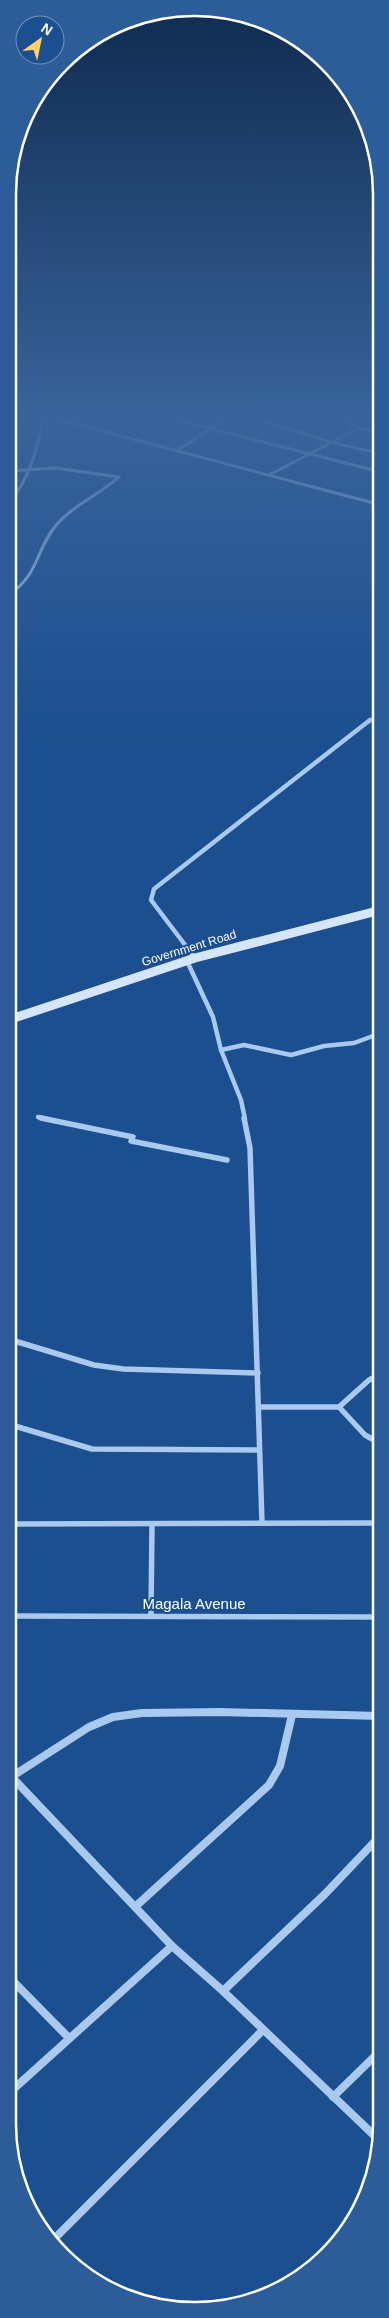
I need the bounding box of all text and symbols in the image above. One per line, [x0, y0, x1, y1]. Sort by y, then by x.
north arrow [15, 15, 65, 65]
text: N [38, 20, 56, 39]
street label: Government Road [140, 927, 238, 969]
street label: Magala Avenue [142, 1595, 246, 1612]

